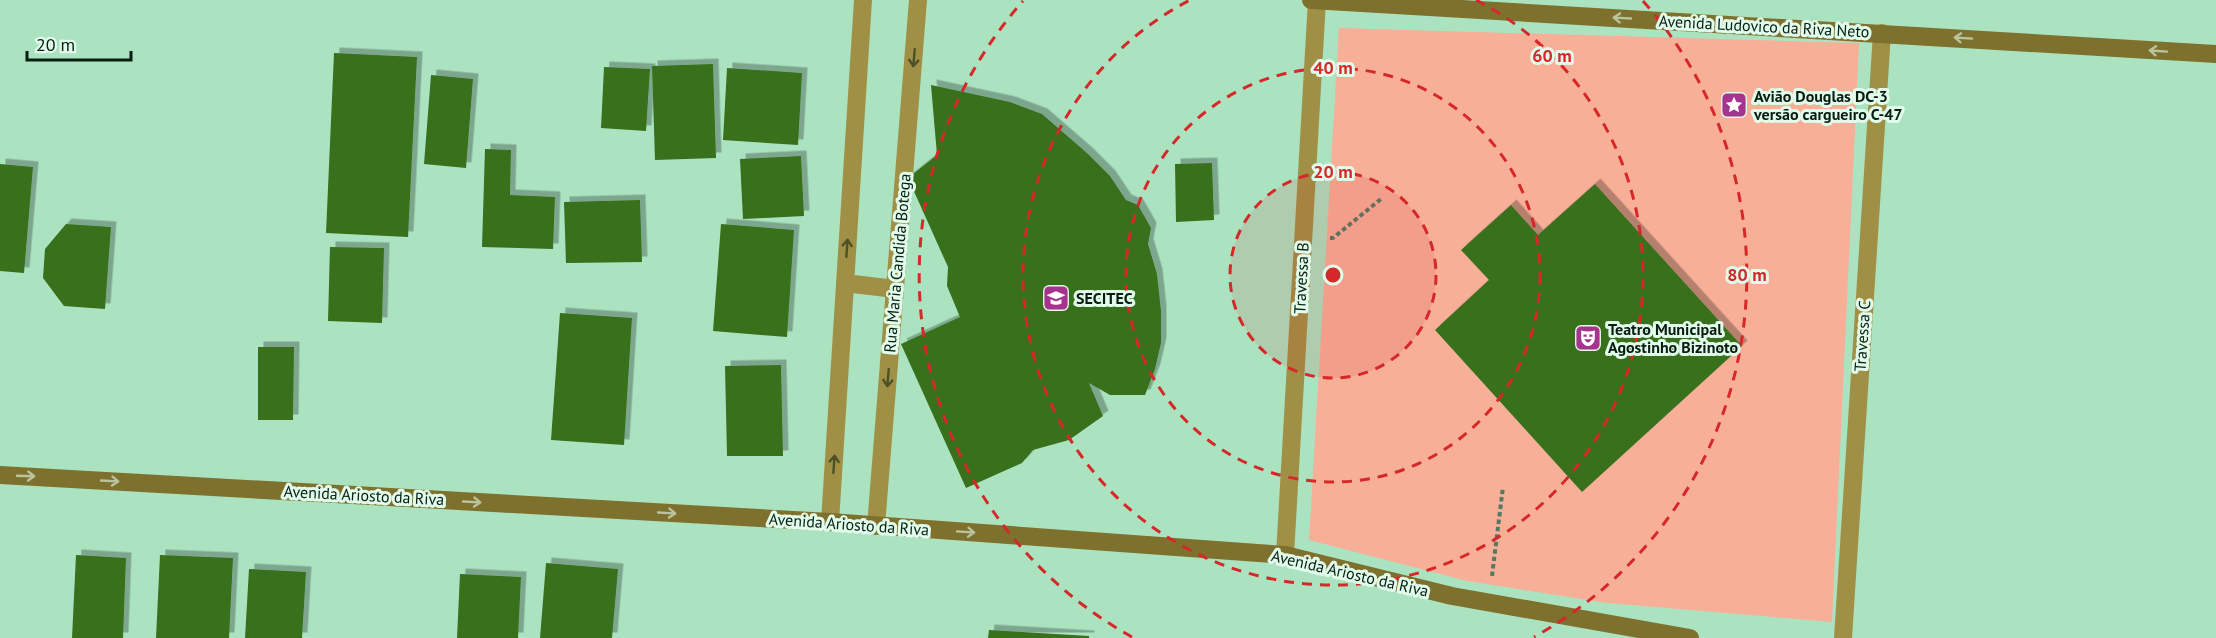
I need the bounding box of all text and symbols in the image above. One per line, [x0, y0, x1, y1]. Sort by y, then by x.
street label: Avenida Ludovico da Riva Neto [1658, 10, 1870, 42]
one-way arrow [1612, 12, 1632, 23]
scale bar [27, 24, 130, 62]
text: 20 m [36, 33, 75, 56]
one-way arrow [1954, 33, 1973, 44]
text: 60 m [1532, 44, 1572, 67]
one-way arrow [2148, 45, 2168, 56]
one-way arrow [908, 48, 919, 68]
text: 40 m [1313, 56, 1353, 79]
place label: Avião Douglas DC-3 versão cargueiro C-47 [1753, 86, 1902, 124]
place icon: Avião Douglas DC-3 versão cargueiro C-47 [1719, 90, 1749, 120]
text: 20 m [1313, 160, 1353, 183]
street label: Rua Maria Candida Botega [879, 173, 915, 353]
one-way arrow [842, 239, 853, 259]
street label: Travessa B [1289, 242, 1313, 314]
text: 80 m [1727, 263, 1767, 286]
centre of rings [1323, 265, 1343, 285]
school or university icon: SECITEC [1041, 283, 1071, 313]
place label: SECITEC [1076, 288, 1133, 308]
street label: Travessa C [1850, 300, 1874, 372]
place label: Teatro Municipal Agostinho Bizinoto [1608, 319, 1738, 357]
theatre icon: Teatro Municipal Agostinho Bizinoto [1573, 323, 1603, 353]
one-way arrow [882, 368, 893, 388]
one-way arrow [828, 454, 839, 474]
one-way arrow [15, 471, 35, 482]
one-way arrow [99, 475, 119, 486]
street label: Avenida Ariosto da Riva [283, 481, 445, 509]
one-way arrow [462, 496, 482, 507]
one-way arrow [656, 507, 676, 518]
street label: Avenida Ariosto da Riva [768, 508, 930, 540]
one-way arrow [956, 527, 976, 538]
street label: Avenida Ariosto da Riva [1270, 545, 1430, 601]

